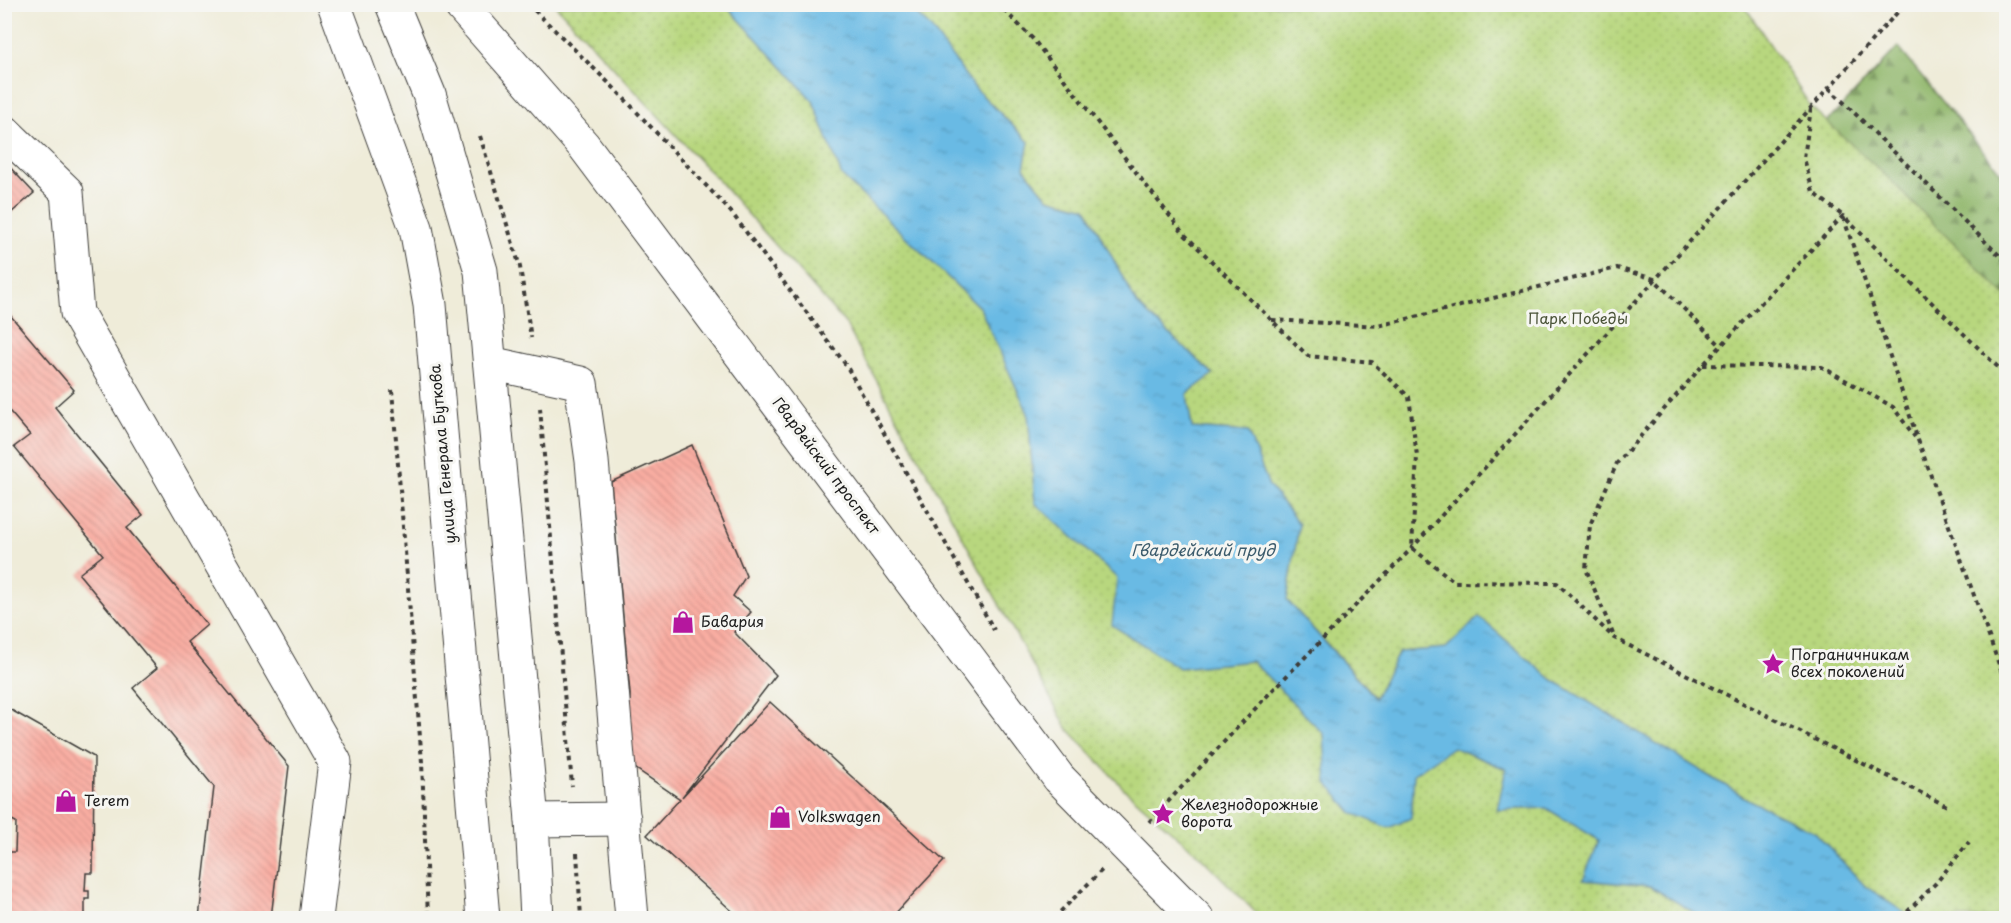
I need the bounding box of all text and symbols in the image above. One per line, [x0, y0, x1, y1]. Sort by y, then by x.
park label: Парк Победы [1528, 306, 1628, 329]
street label: улица Генерала Буткова [422, 363, 461, 545]
street label: Гвардейский проспект [768, 392, 887, 539]
water label: Гвардейский пруд [1131, 537, 1276, 561]
shop icon: Бавария [670, 609, 696, 635]
place label: Бавария [701, 609, 764, 632]
place label: Пограничникам всех поколений [1791, 642, 1910, 682]
place icon: Пограничникам всех поколений [1760, 651, 1786, 677]
shop icon: Terem [53, 788, 79, 814]
place label: Terem [84, 788, 129, 811]
place label: Железнодорожные ворота [1181, 792, 1319, 832]
place icon: Железнодорожные ворота [1150, 801, 1176, 827]
shop icon: Volkswagen [767, 804, 793, 830]
place label: Volkswagen [798, 804, 881, 827]

